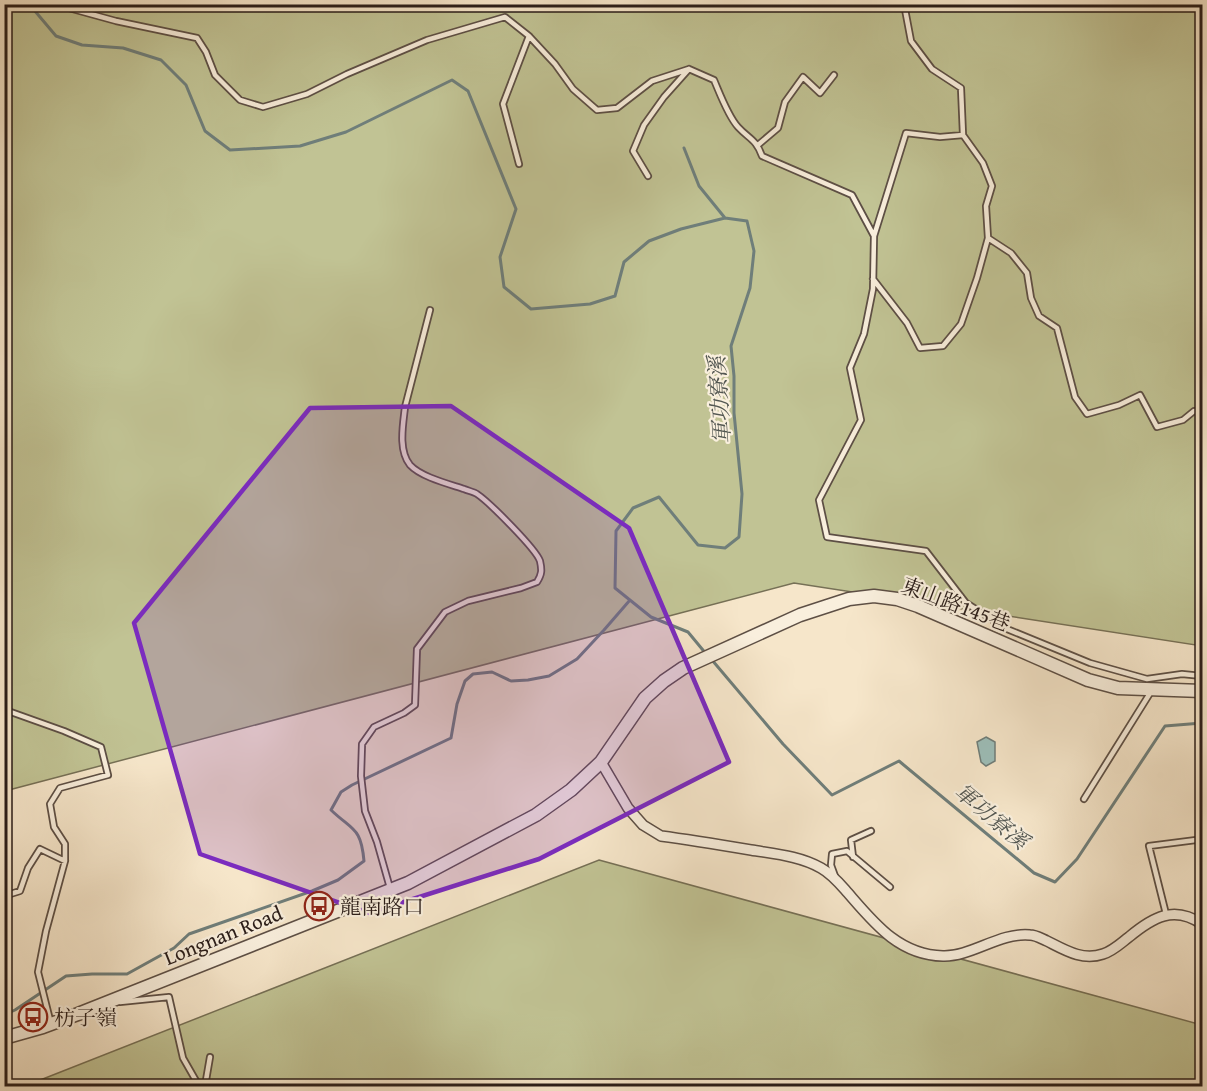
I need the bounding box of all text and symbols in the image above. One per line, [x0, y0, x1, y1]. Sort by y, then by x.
water label: 軍功寮溪 [700, 353, 738, 445]
street label: 東山路145巷 [897, 569, 1015, 639]
water label: 軍功寮溪 [948, 775, 1038, 858]
bus stop icon: 龍南路口 [303, 890, 335, 922]
place label: 龍南路口 [340, 891, 424, 922]
street label: Longnan Road [159, 897, 288, 973]
bus stop icon: 枋子嶺 [17, 1001, 49, 1033]
place label: 枋子嶺 [54, 1002, 117, 1033]

